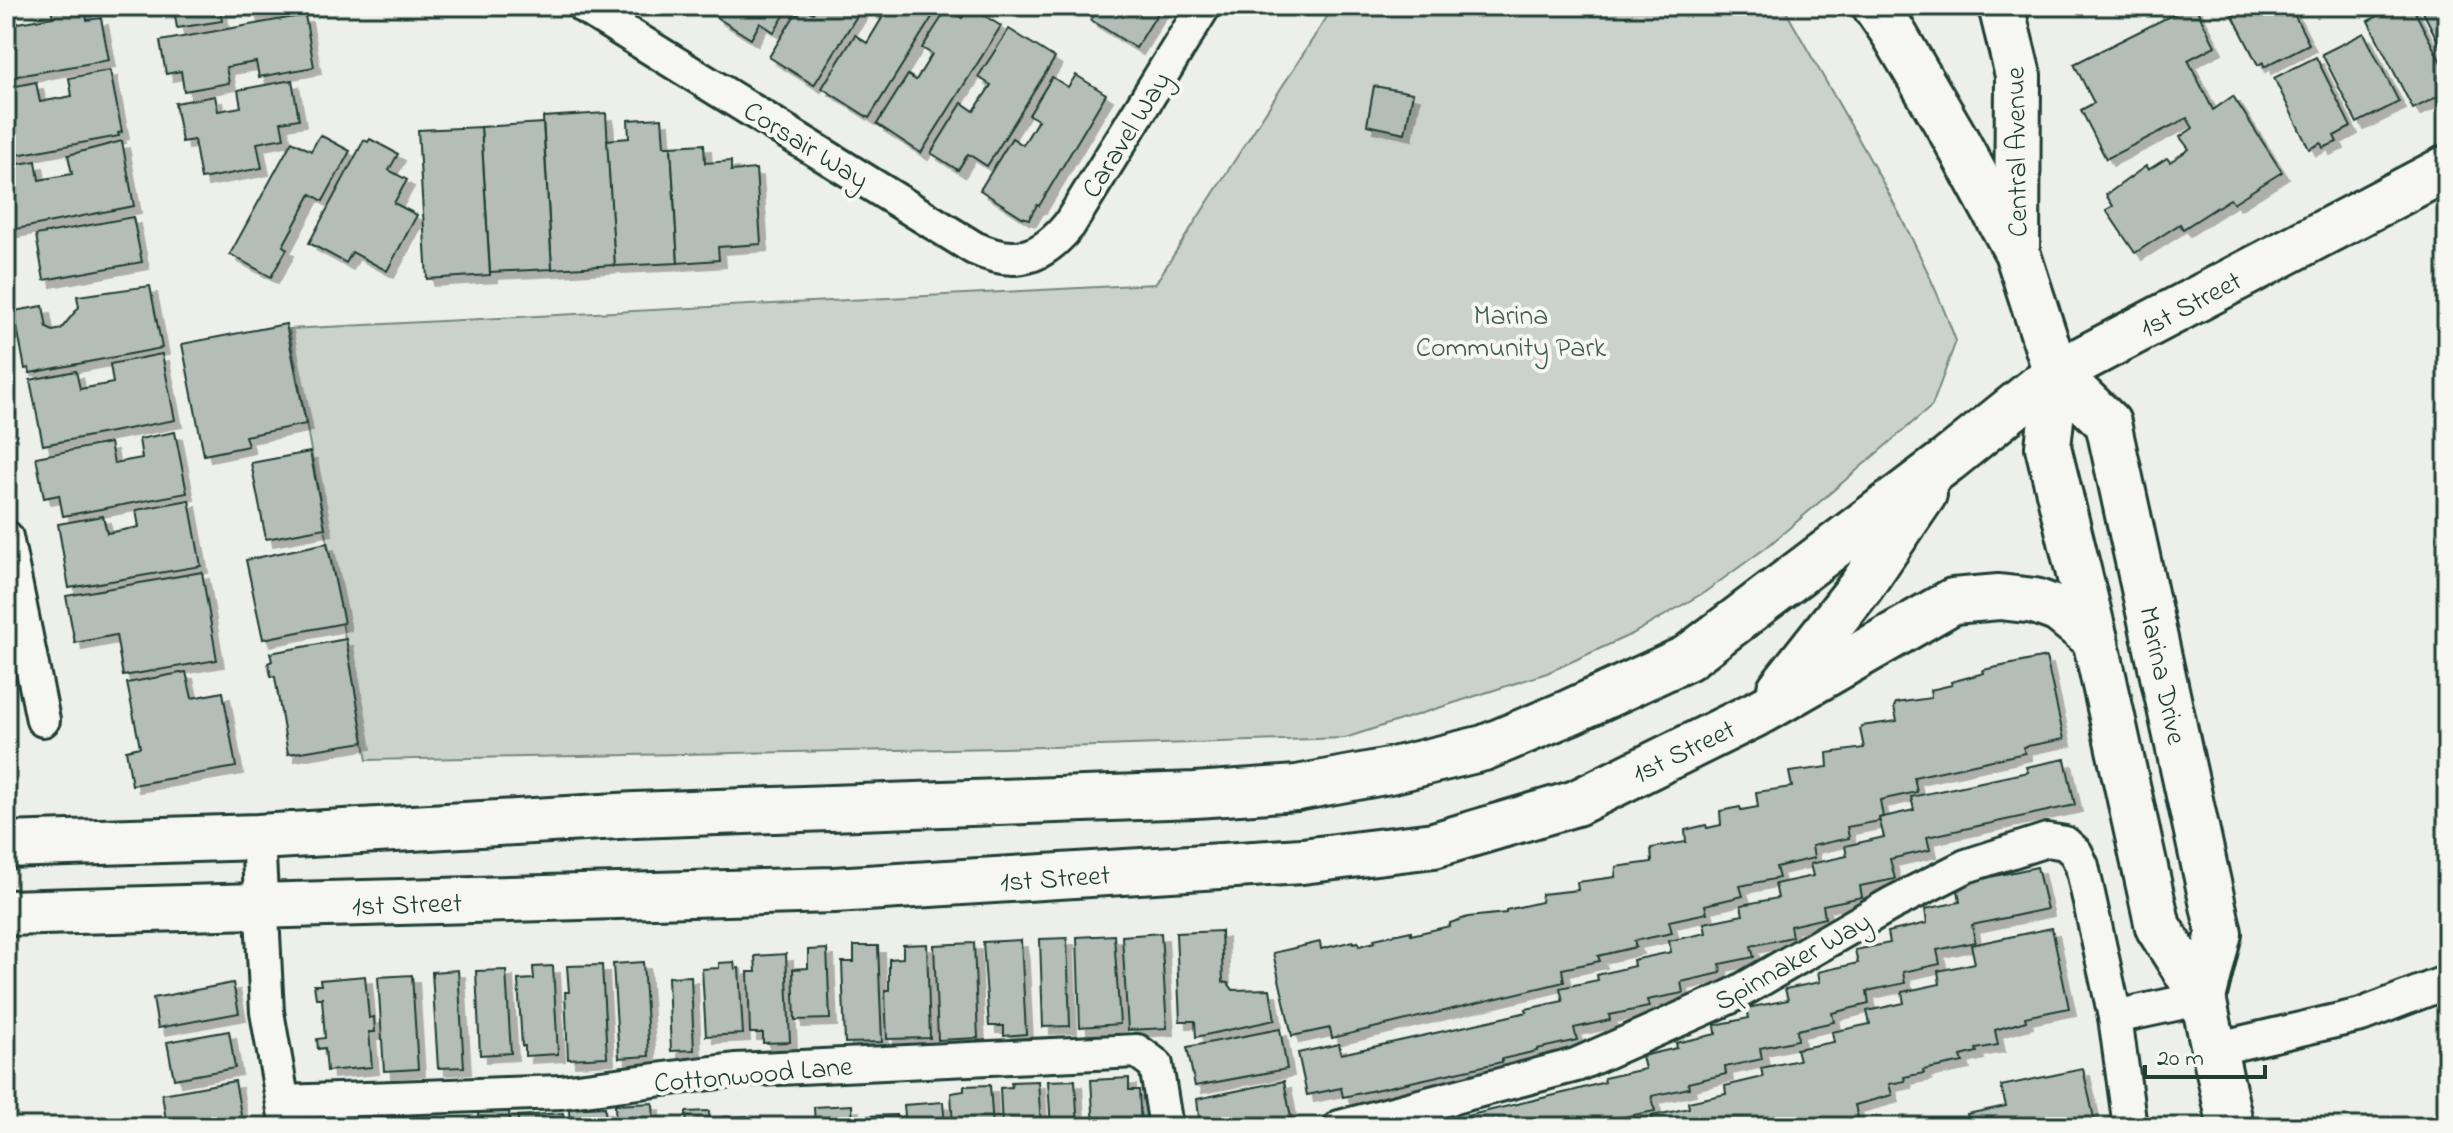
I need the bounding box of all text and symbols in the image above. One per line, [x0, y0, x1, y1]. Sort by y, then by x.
street label: Caravel Way [1073, 65, 1183, 207]
street label: Central Avenue [1997, 66, 2040, 237]
street label: Corsair Way [734, 92, 876, 202]
street label: 1st Street [2133, 262, 2250, 350]
park label: Marina Community Park [1416, 297, 1607, 370]
street label: Marina Drive [2126, 603, 2195, 749]
street label: 1st Street [1626, 711, 1743, 796]
street label: 1st Street [999, 856, 1112, 905]
street label: 1st Street [351, 884, 463, 929]
street label: Spinnaker Way [1708, 903, 1880, 1023]
scale bar [2145, 1029, 2265, 1079]
text: 20 m [2157, 1042, 2204, 1077]
street label: Cottonwood Lane [652, 1047, 855, 1106]

